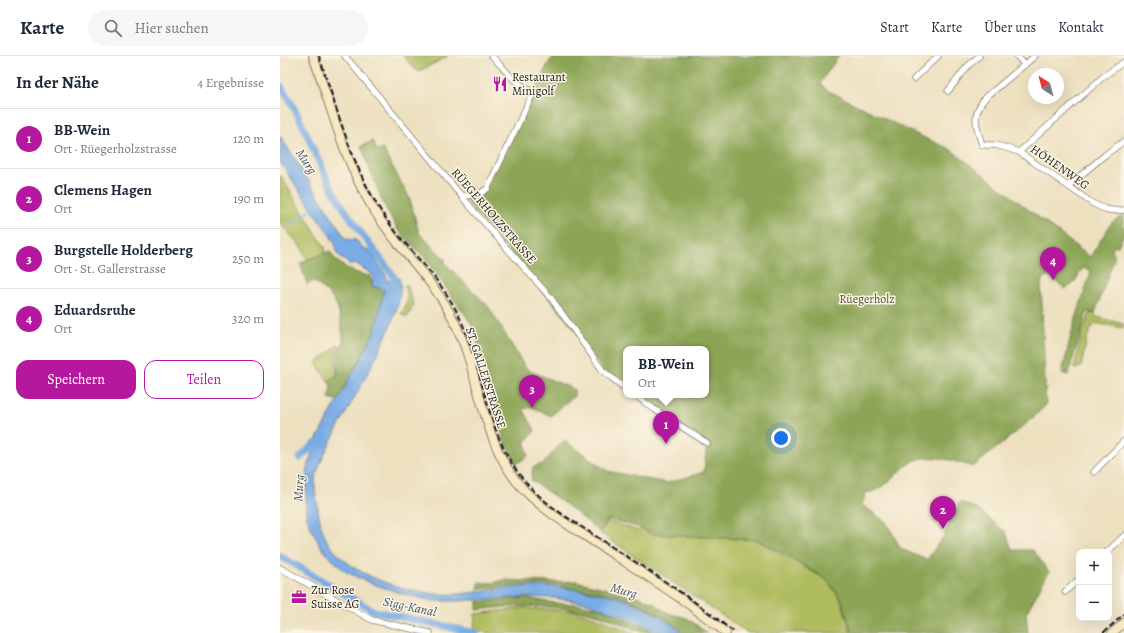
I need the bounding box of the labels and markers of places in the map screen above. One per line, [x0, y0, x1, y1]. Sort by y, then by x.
place label: Restaurant Minigolf [512, 69, 566, 99]
restaurant icon: Restaurant Minigolf [491, 75, 509, 93]
pin: 4 [1040, 247, 1066, 280]
pin: 3 [519, 375, 545, 408]
pin: 1 [653, 411, 679, 444]
pin: 2 [930, 496, 956, 529]
place label: Zur Rose Suisse AG [311, 582, 360, 612]
office icon: Zur Rose Suisse AG [290, 588, 308, 606]

